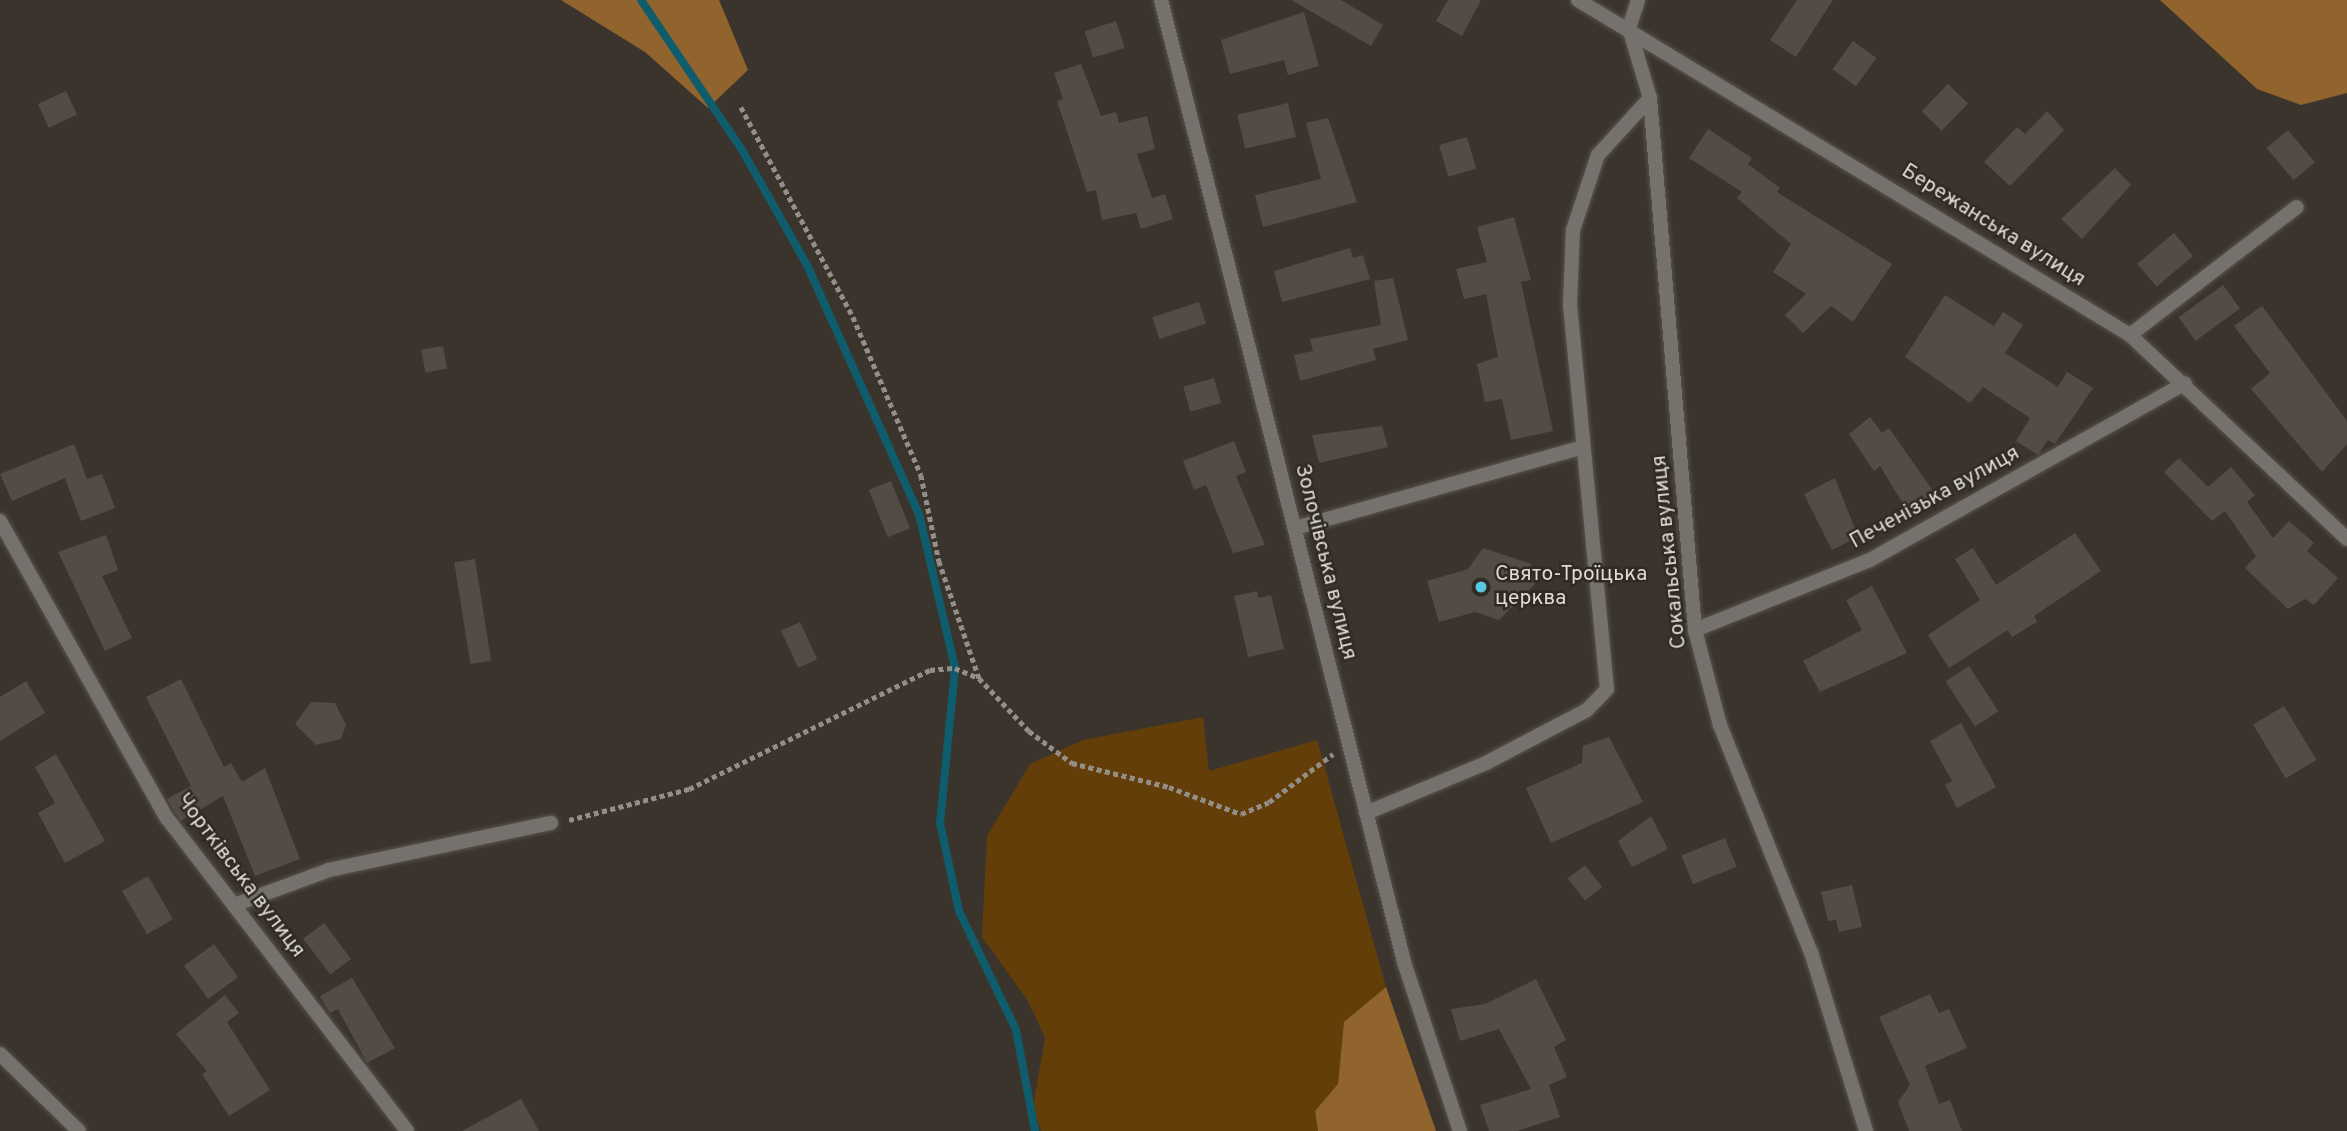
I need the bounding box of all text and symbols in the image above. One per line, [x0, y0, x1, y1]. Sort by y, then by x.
street label: Бережанська вулиця [1896, 159, 2090, 293]
street label: Печенізька вулиця [1846, 441, 2024, 555]
street label: Сокальська вулиця [1647, 454, 1693, 650]
street label: Золочівська вулиця [1288, 461, 1362, 663]
place label: Свято-Троїцька церква [1495, 562, 1647, 612]
marker: Свято-Троїцька церква [1473, 579, 1489, 595]
street label: Чортківська вулиця [170, 789, 310, 963]

